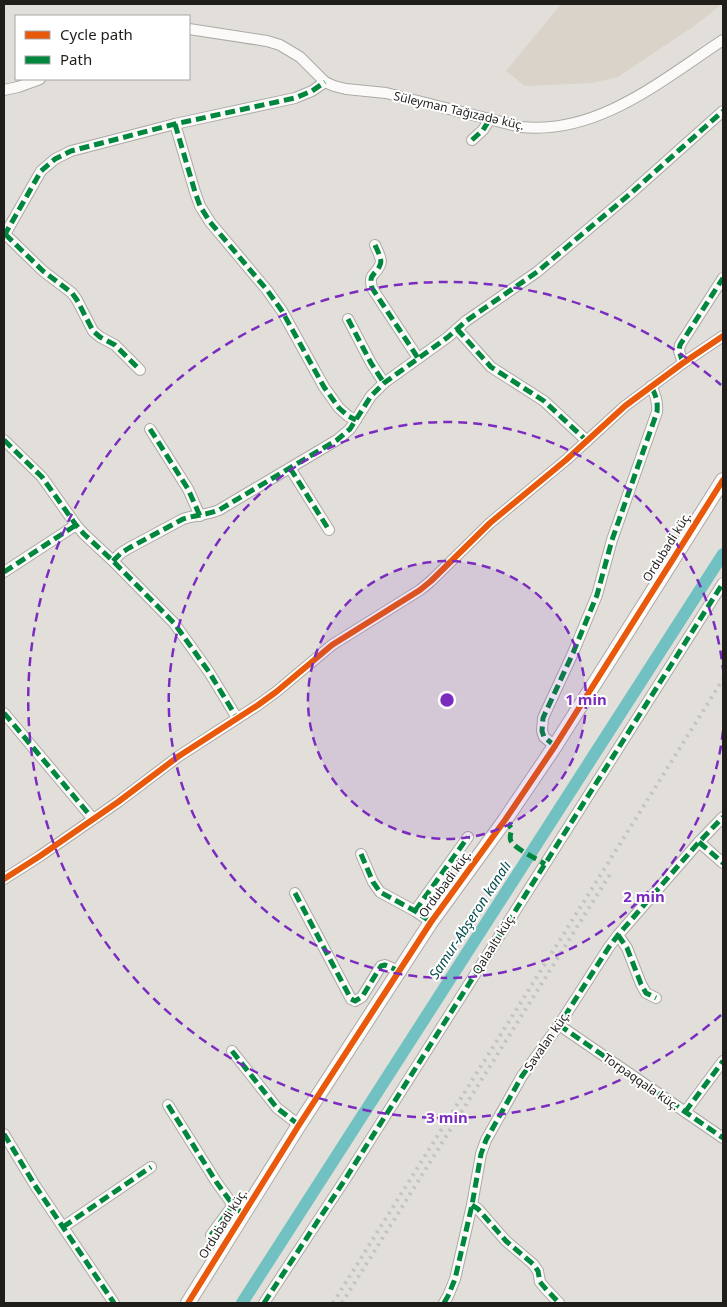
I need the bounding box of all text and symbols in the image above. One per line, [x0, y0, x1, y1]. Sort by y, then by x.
legend [15, 15, 190, 80]
text: Cycle path [60, 24, 133, 44]
text: Path [60, 49, 92, 69]
street label: Süleyman Tağızadə küç. [392, 87, 526, 134]
street label: Ordubadi küç. [638, 509, 695, 585]
text: 1 min [565, 689, 607, 709]
centre of rings [438, 691, 456, 709]
street label: Ordubadi küç. [414, 847, 475, 921]
water label: Samur-Abşeron kanalı [424, 857, 515, 983]
text: 2 min [623, 886, 665, 906]
street label: Qalaaltı küç. [468, 910, 519, 978]
street label: Savalan küç. [520, 1007, 573, 1074]
street label: Torpaqqala küç. [600, 1049, 683, 1114]
text: 3 min [426, 1107, 468, 1127]
street label: Ordubadi küç. [194, 1186, 251, 1262]

